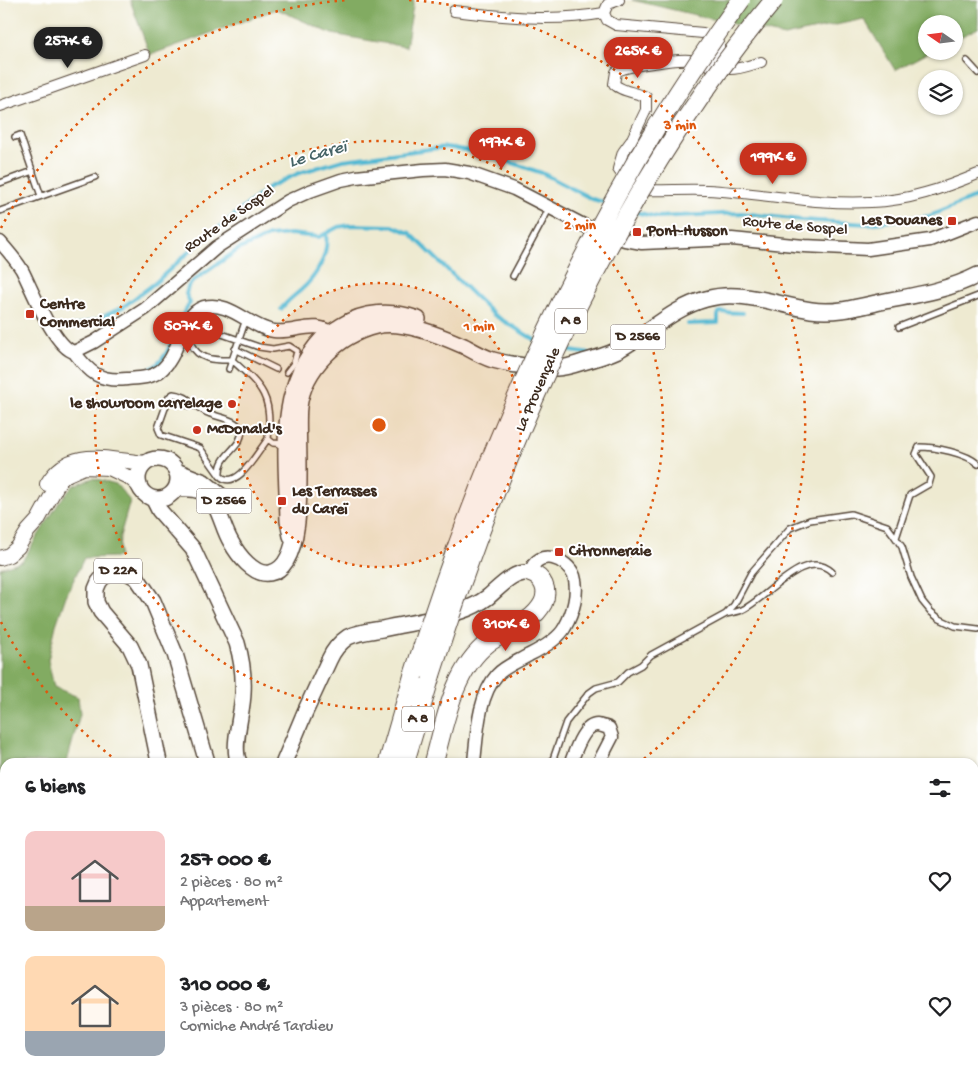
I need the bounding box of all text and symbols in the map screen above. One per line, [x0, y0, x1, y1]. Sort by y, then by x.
north arrow [918, 15, 962, 60]
map controls [918, 15, 963, 115]
pin: 257K € [27, 27, 109, 69]
text: 257K € [45, 33, 91, 52]
pin: 265K € [597, 36, 679, 79]
text: 265K € [615, 43, 661, 62]
button: layers [918, 70, 963, 115]
text: 3 min [663, 117, 697, 135]
pin: 197K € [461, 128, 543, 170]
text: 197K € [480, 134, 524, 153]
water label: Le Careï [287, 136, 352, 173]
pin: 199K € [732, 142, 814, 185]
text: 199K € [751, 149, 795, 168]
street label: Route de Sospel [181, 182, 279, 258]
place label: Les Douanes [861, 212, 943, 231]
street label: Route de Sospel [742, 213, 848, 241]
marker: Les Douanes [946, 215, 958, 227]
text: 2 min [564, 217, 597, 235]
place label: Pont-Husson [646, 223, 728, 242]
marker: Pont-Husson [631, 226, 643, 238]
place label: Centre Commercial [39, 296, 115, 333]
marker: Centre Commercial [24, 308, 36, 320]
road number: A 8 [555, 308, 587, 334]
pin: 507K € [147, 312, 229, 354]
text: 507K € [164, 318, 212, 337]
text: 1 min [463, 318, 495, 336]
road number: D 2566 [610, 324, 666, 350]
street label: La Provençale [512, 344, 566, 435]
place label: le showroom carrelage [69, 395, 223, 414]
marker: le showroom carrelage [226, 398, 238, 410]
centre of rings [370, 416, 388, 434]
place label: McDonald's [207, 421, 283, 440]
marker: McDonald's [191, 424, 203, 436]
place label: Les Terrasses du Careï [292, 483, 377, 520]
road number: D 2566 [196, 488, 252, 514]
marker: Les Terrasses du Careï [276, 495, 288, 507]
place label: Citronneraie [568, 543, 652, 562]
marker: Citronneraie [553, 546, 565, 558]
road number: D 22A [94, 558, 142, 584]
pin: 310K € [465, 610, 547, 652]
text: 310K € [483, 616, 529, 635]
road number: A 8 [402, 706, 434, 732]
icon: filters [926, 774, 954, 802]
text: 6 biens [25, 776, 85, 801]
text: 257 000 € [180, 849, 270, 874]
icon: home [65, 851, 125, 911]
icon: heart [926, 867, 954, 895]
text: 2 pièces · 80 m² [180, 874, 283, 893]
text: Appartement [180, 893, 268, 912]
text: 310 000 € [180, 974, 270, 999]
icon: home [65, 976, 125, 1036]
icon: heart [926, 992, 954, 1020]
text: 3 pièces · 80 m² [180, 999, 283, 1018]
text: Corniche André Tardieu [180, 1018, 333, 1037]

